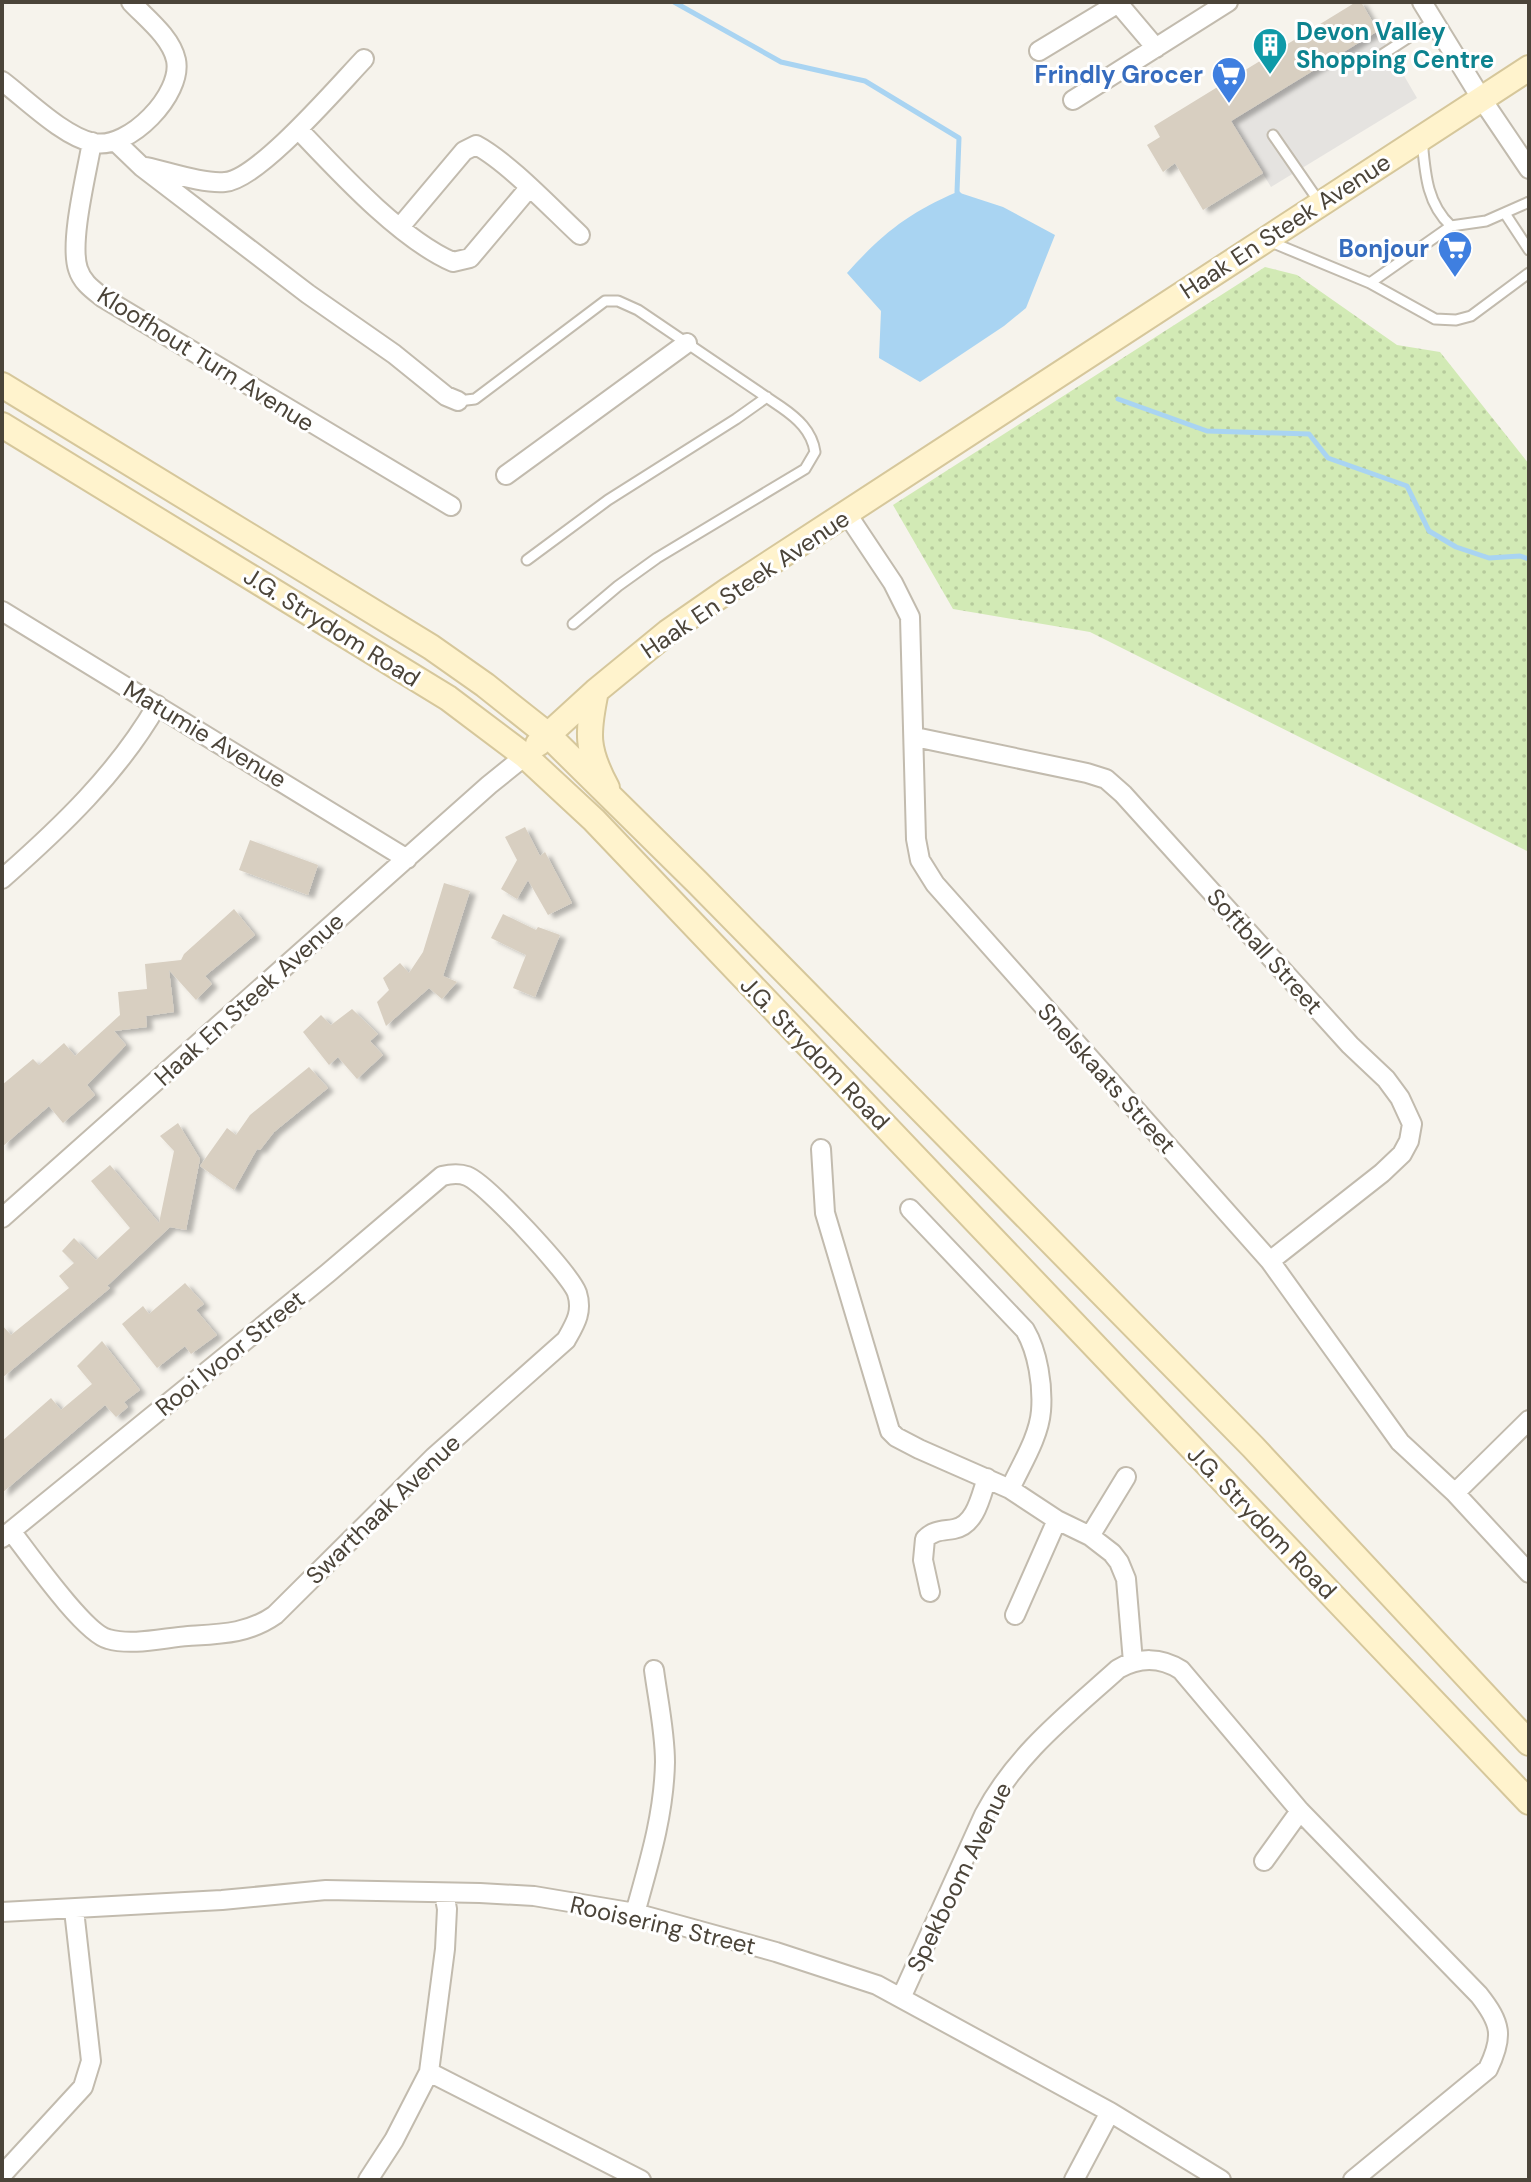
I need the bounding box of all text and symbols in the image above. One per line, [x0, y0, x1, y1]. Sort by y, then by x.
place label: Devon Valley Shopping Centre [1296, 16, 1494, 75]
building icon: Devon Valley Shopping Centre [1251, 26, 1289, 76]
supermarket icon: Frindly Grocer [1210, 55, 1248, 105]
place label: Frindly Grocer [1034, 59, 1203, 90]
street label: Haak En Steek Avenue [1174, 146, 1396, 306]
supermarket icon: Bonjour [1436, 229, 1474, 279]
place label: Bonjour [1338, 233, 1429, 264]
street label: Kloofhout Turn Avenue [92, 280, 320, 438]
street label: Haak En Steek Avenue [635, 503, 855, 665]
street label: J.G. Strydom Road [238, 560, 426, 694]
street label: Matumie Avenue [118, 673, 292, 795]
street label: Softball Street [1200, 882, 1330, 1020]
street label: Haak En Steek Avenue [148, 906, 350, 1092]
street label: J.G. Strydom Road [734, 969, 896, 1137]
street label: Snelskaats Street [1031, 996, 1183, 1160]
street label: Rooi Ivoor Street [149, 1283, 311, 1423]
street label: Swarthaak Avenue [299, 1427, 467, 1591]
street label: J.G. Strydom Road [1181, 1438, 1343, 1606]
street label: Spekboom Avenue [900, 1777, 1018, 1977]
street label: Rooisering Street [567, 1889, 759, 1961]

